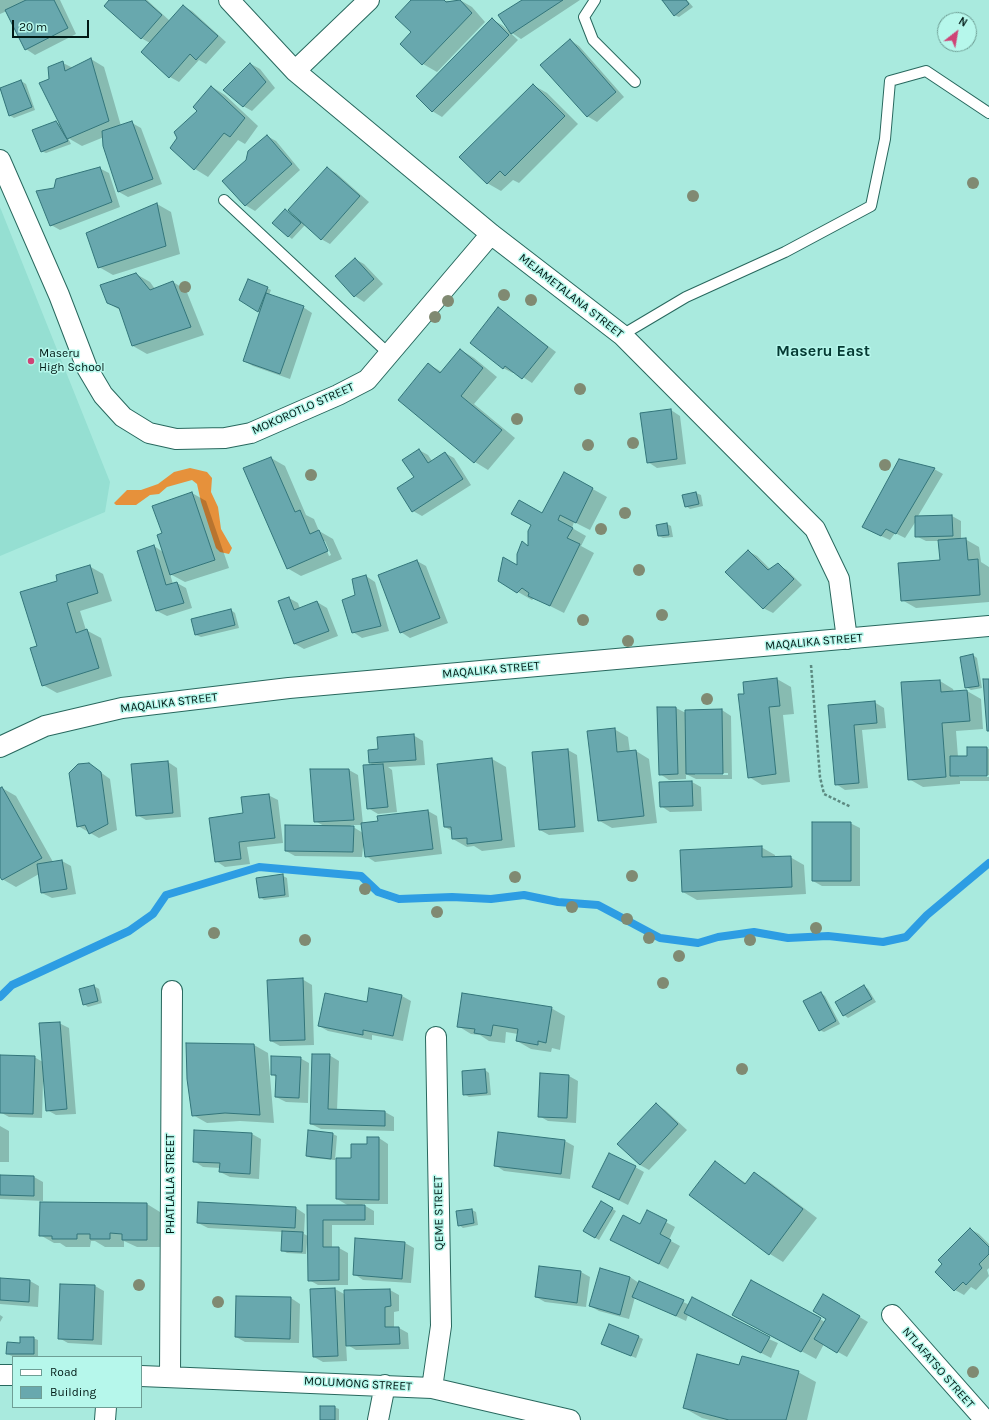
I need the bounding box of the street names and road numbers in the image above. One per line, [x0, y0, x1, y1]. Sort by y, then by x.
street label: MEJAMETALANA STREET [516, 251, 626, 341]
street label: MOKOROTLO STREET [250, 380, 356, 438]
street label: MAQALIKA STREET [765, 631, 863, 653]
street label: MAQALIKA STREET [442, 659, 540, 681]
street label: MAQALIKA STREET [120, 690, 218, 716]
street label: PHATLALLA STREET [164, 1134, 178, 1234]
street label: QEME STREET [431, 1176, 447, 1250]
street label: NTLAFATSO STREET [899, 1325, 977, 1411]
street label: MOLUMONG STREET [304, 1374, 412, 1394]

